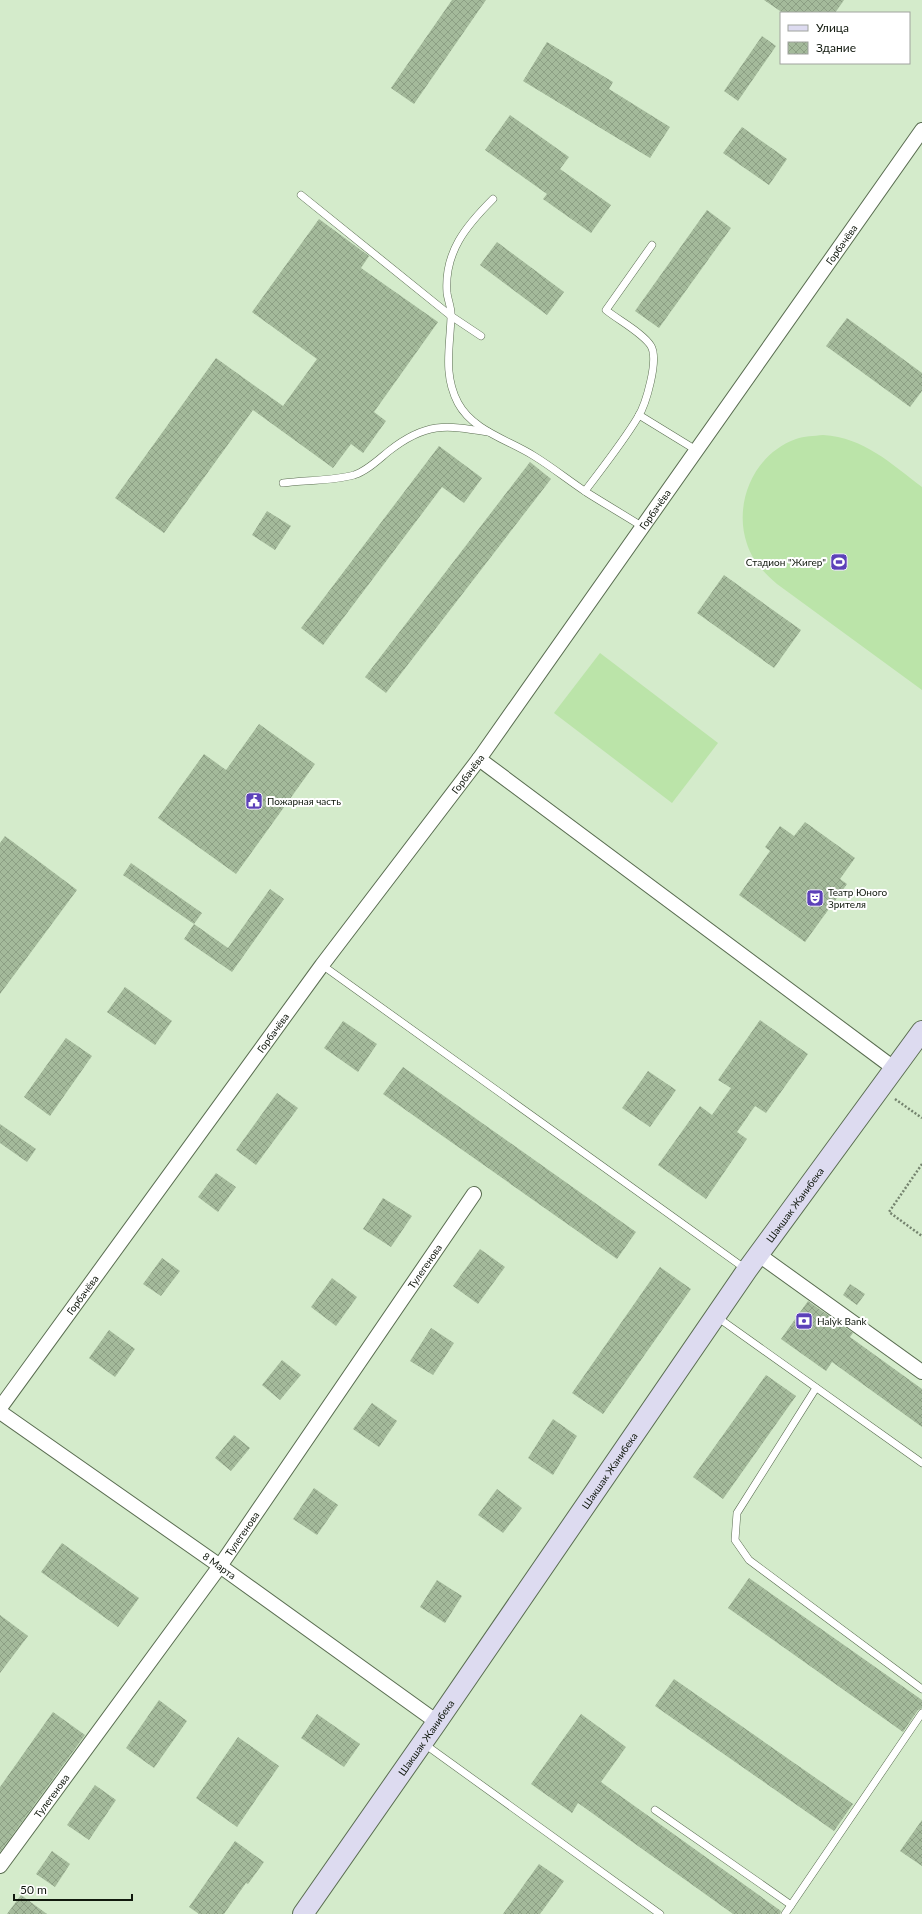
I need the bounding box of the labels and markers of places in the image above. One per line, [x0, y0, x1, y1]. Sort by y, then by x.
sports icon: Стадион "Жигер" [829, 552, 849, 572]
place label: Стадион "Жигер" [746, 556, 826, 568]
public building icon: Пожарная часть [244, 791, 264, 811]
place label: Пожарная часть [267, 795, 341, 807]
place label: Театр Юного Зрителя [828, 886, 888, 910]
theatre icon: Театр Юного Зрителя [805, 888, 825, 908]
bank icon: Halyk Bank [794, 1311, 814, 1331]
place label: Halyk Bank [817, 1315, 868, 1327]

